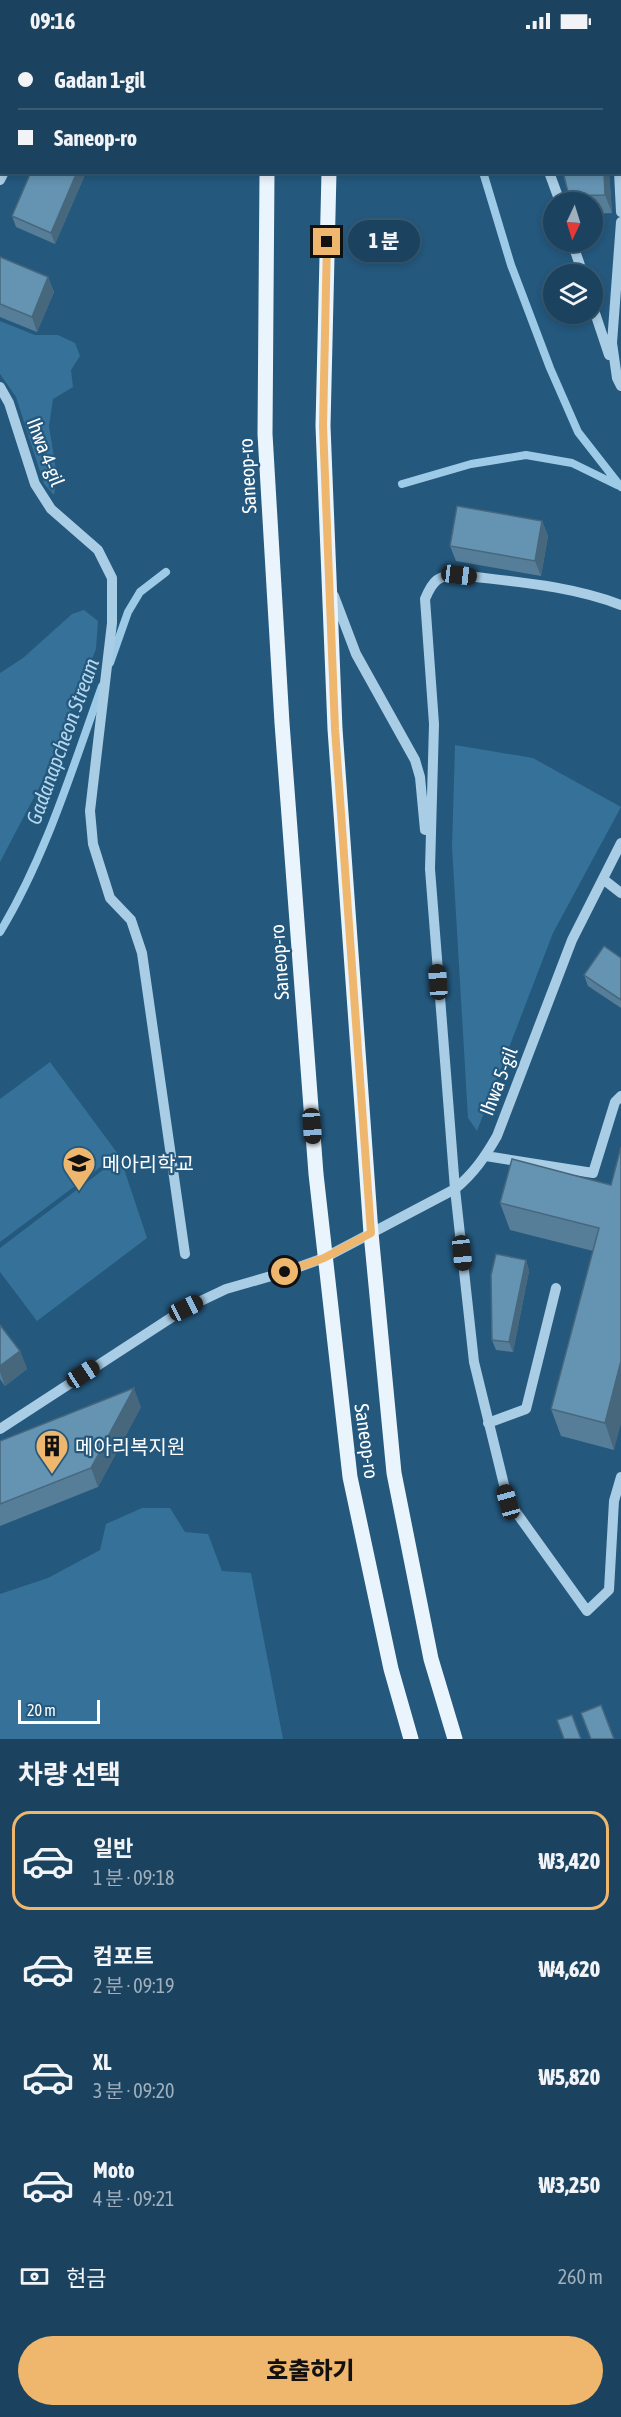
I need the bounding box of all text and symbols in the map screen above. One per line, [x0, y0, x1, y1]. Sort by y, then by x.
text: 09:16 [30, 8, 75, 34]
text: Gadan 1-gil [54, 67, 145, 93]
text: Saneop-ro [54, 125, 137, 151]
north arrow [543, 192, 603, 252]
map controls [543, 192, 603, 324]
callout: 1 분 [348, 221, 420, 263]
route end [313, 228, 340, 255]
text: 1 분 [369, 229, 399, 252]
button: layers [543, 264, 603, 324]
street label: Ihwa 4-gil [22, 415, 70, 490]
street label: Saneop-ro [234, 438, 260, 514]
car [440, 564, 478, 586]
water label: Gadanapcheon Stream [21, 655, 103, 827]
street label: Saneop-ro [265, 924, 293, 1000]
car [428, 963, 448, 1001]
street label: Ihwa 5-gil [474, 1043, 522, 1118]
car [302, 1107, 322, 1145]
school or university icon: 메아리학교 [61, 1145, 97, 1192]
place label: 메아리학교 [102, 1152, 194, 1175]
car [451, 1234, 473, 1272]
route start [271, 1258, 298, 1285]
car [166, 1292, 206, 1324]
car [63, 1357, 103, 1391]
street label: Saneop-ro [350, 1402, 384, 1480]
building icon: 메아리복지원 [34, 1428, 70, 1475]
place label: 메아리복지원 [75, 1435, 185, 1458]
car [494, 1482, 522, 1522]
scale bar [18, 1697, 100, 1724]
text: 20 m [27, 1701, 56, 1719]
text: 차량 선택 [18, 1759, 121, 1790]
icon: car [21, 1834, 75, 1888]
text: 일반 [93, 1835, 133, 1861]
text: ₩3,420 [539, 1848, 600, 1874]
text: 1 분 · 09:18 [93, 1866, 174, 1889]
icon: car [21, 1942, 75, 1996]
text: 컴포트 [93, 1943, 154, 1969]
text: ₩4,620 [539, 1956, 600, 1982]
text: 2 분 · 09:19 [93, 1974, 174, 1997]
text: XL [93, 2049, 111, 2075]
icon: car [21, 2050, 75, 2104]
text: ₩5,820 [539, 2064, 600, 2090]
text: 3 분 · 09:20 [93, 2079, 174, 2102]
text: Moto [93, 2157, 135, 2183]
icon: car [21, 2158, 75, 2212]
text: ₩3,250 [539, 2172, 600, 2198]
text: 4 분 · 09:21 [93, 2187, 174, 2210]
icon: cash [18, 2260, 51, 2293]
text: 현금 [66, 2265, 106, 2291]
text: 260 m [558, 2265, 603, 2288]
button: 호출하기 [18, 2336, 603, 2405]

